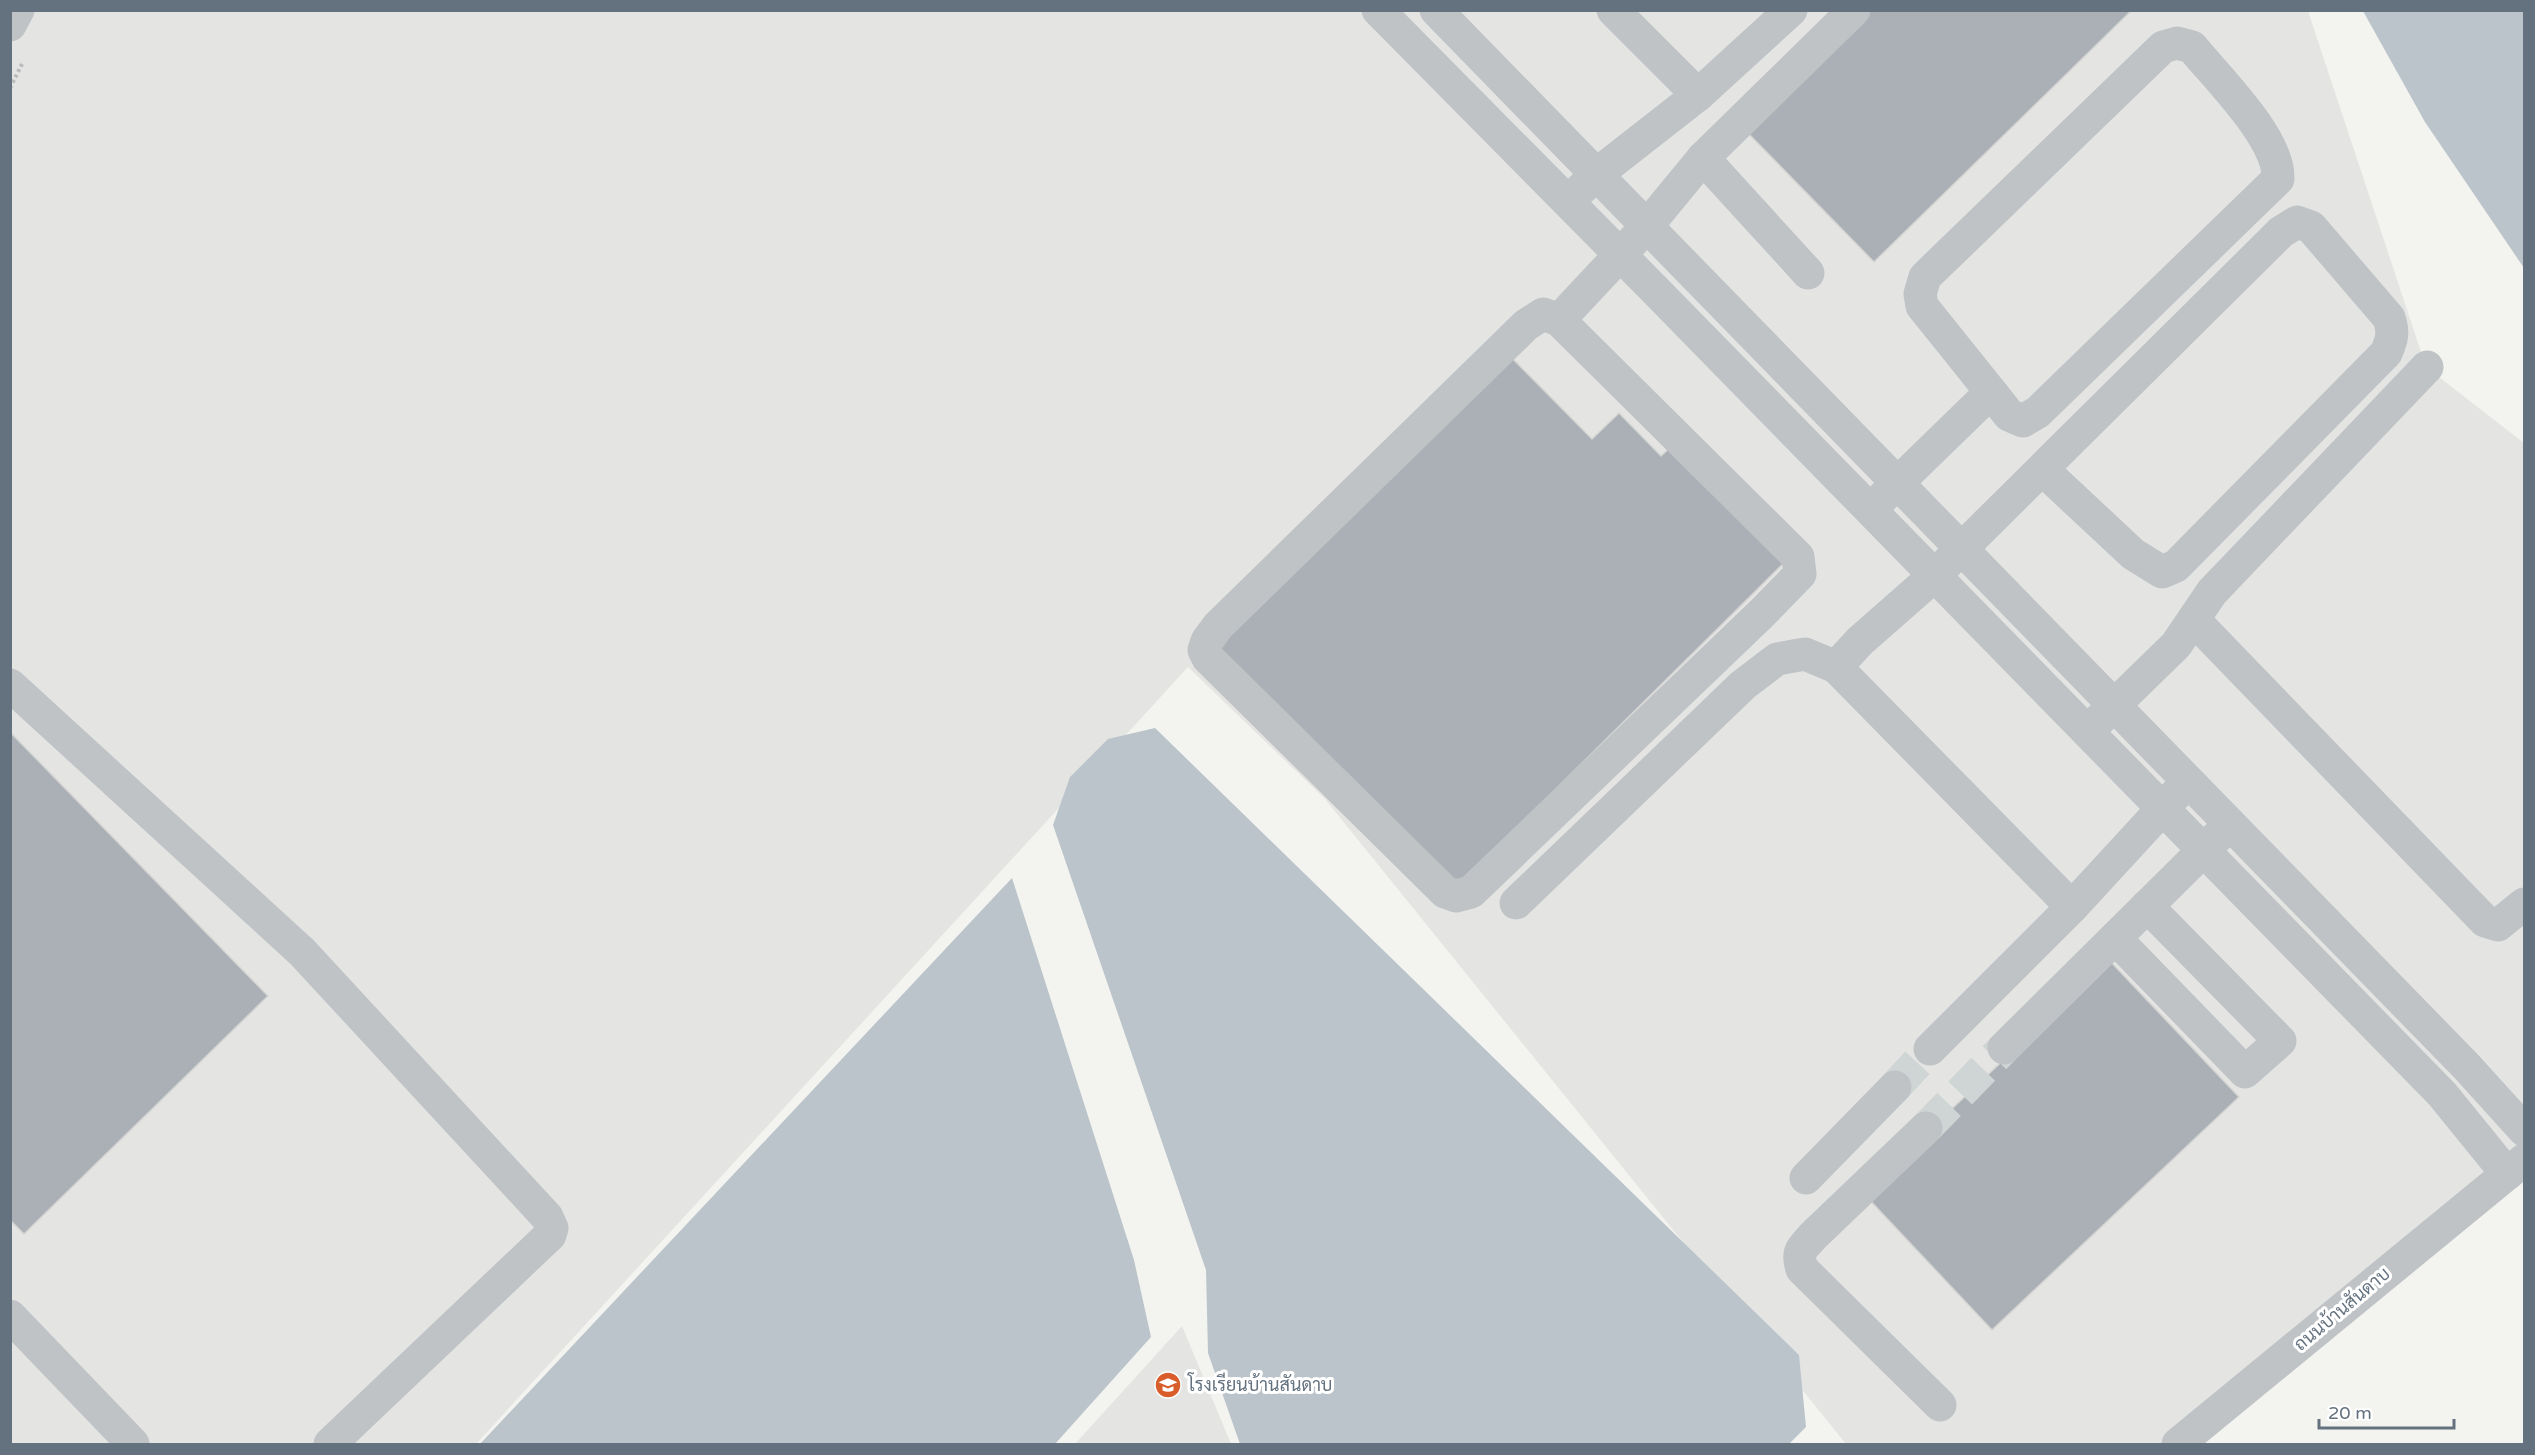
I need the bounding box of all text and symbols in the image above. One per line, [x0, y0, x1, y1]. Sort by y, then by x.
street label: ถนนบ้านสันดาบ [2289, 1262, 2394, 1355]
school or university icon: โรงเรียนบ้านสันดาบ [1153, 1370, 1183, 1400]
place label: โรงเรียนบ้านสันดาบ [1187, 1372, 1332, 1396]
scale bar [2319, 1392, 2454, 1430]
text: 20 m [2328, 1402, 2372, 1424]

